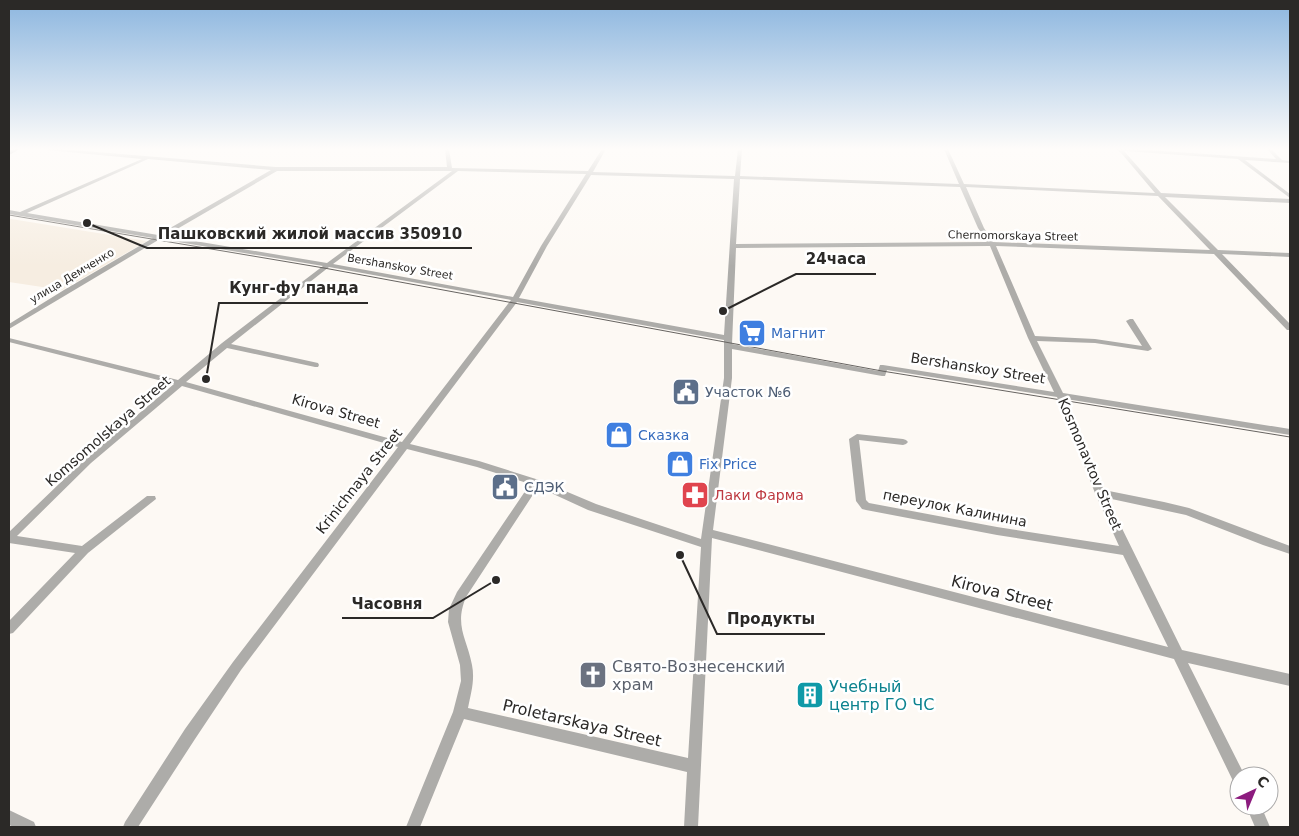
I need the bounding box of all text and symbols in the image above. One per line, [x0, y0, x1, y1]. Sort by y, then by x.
callout: Пашковский жилой массив 350910 [147, 218, 472, 248]
text: Пашковский жилой массив 350910 [158, 225, 462, 243]
street label: Chernomorskaya Street [948, 228, 1079, 244]
callout: 24часа [796, 244, 876, 274]
street label: улица Демченко [28, 246, 117, 306]
text: 24часа [806, 250, 866, 268]
street label: Bershanskoy Street [346, 251, 455, 283]
callout: Кунг-фу панда [219, 273, 368, 303]
text: Кунг-фу панда [229, 279, 359, 297]
supermarket icon: Магнит [737, 318, 767, 348]
place label: Магнит [771, 325, 825, 341]
street label: Bershanskoy Street [909, 349, 1047, 387]
street label: Komsomolskaya Street [42, 372, 174, 490]
public building icon: Участок №6 [671, 377, 701, 407]
place label: Участок №6 [705, 384, 791, 400]
street label: Kirova Street [290, 391, 382, 431]
street label: Kosmonavtov Street [1055, 396, 1125, 533]
shop icon: Сказка [604, 420, 634, 450]
street label: Krinichnaya Street [313, 425, 405, 537]
place label: Сказка [638, 427, 689, 443]
shop icon: Fix Price [665, 449, 695, 479]
place label: Fix Price [699, 456, 757, 472]
public building icon: СДЭК [490, 472, 520, 502]
place label: СДЭК [524, 479, 564, 495]
pharmacy icon: Лаки Фарма [680, 480, 710, 510]
street label: переулок Калинина [882, 486, 1028, 530]
place label: Лаки Фарма [714, 487, 804, 503]
street label: Kirova Street [949, 571, 1055, 615]
callout: Часовня [342, 588, 433, 618]
text: Часовня [352, 595, 422, 613]
callout: Продукты [717, 604, 825, 634]
text: Продукты [727, 610, 815, 628]
place label: Свято-Вознесенский храм [612, 657, 785, 694]
church icon: Свято-Вознесенский храм [578, 660, 608, 690]
place label: Учебный центр ГО ЧС [829, 677, 934, 714]
building icon: Учебный центр ГО ЧС [795, 680, 825, 710]
street label: Proletarskaya Street [501, 695, 663, 751]
north arrow [1229, 766, 1279, 816]
text: С [1254, 772, 1272, 791]

